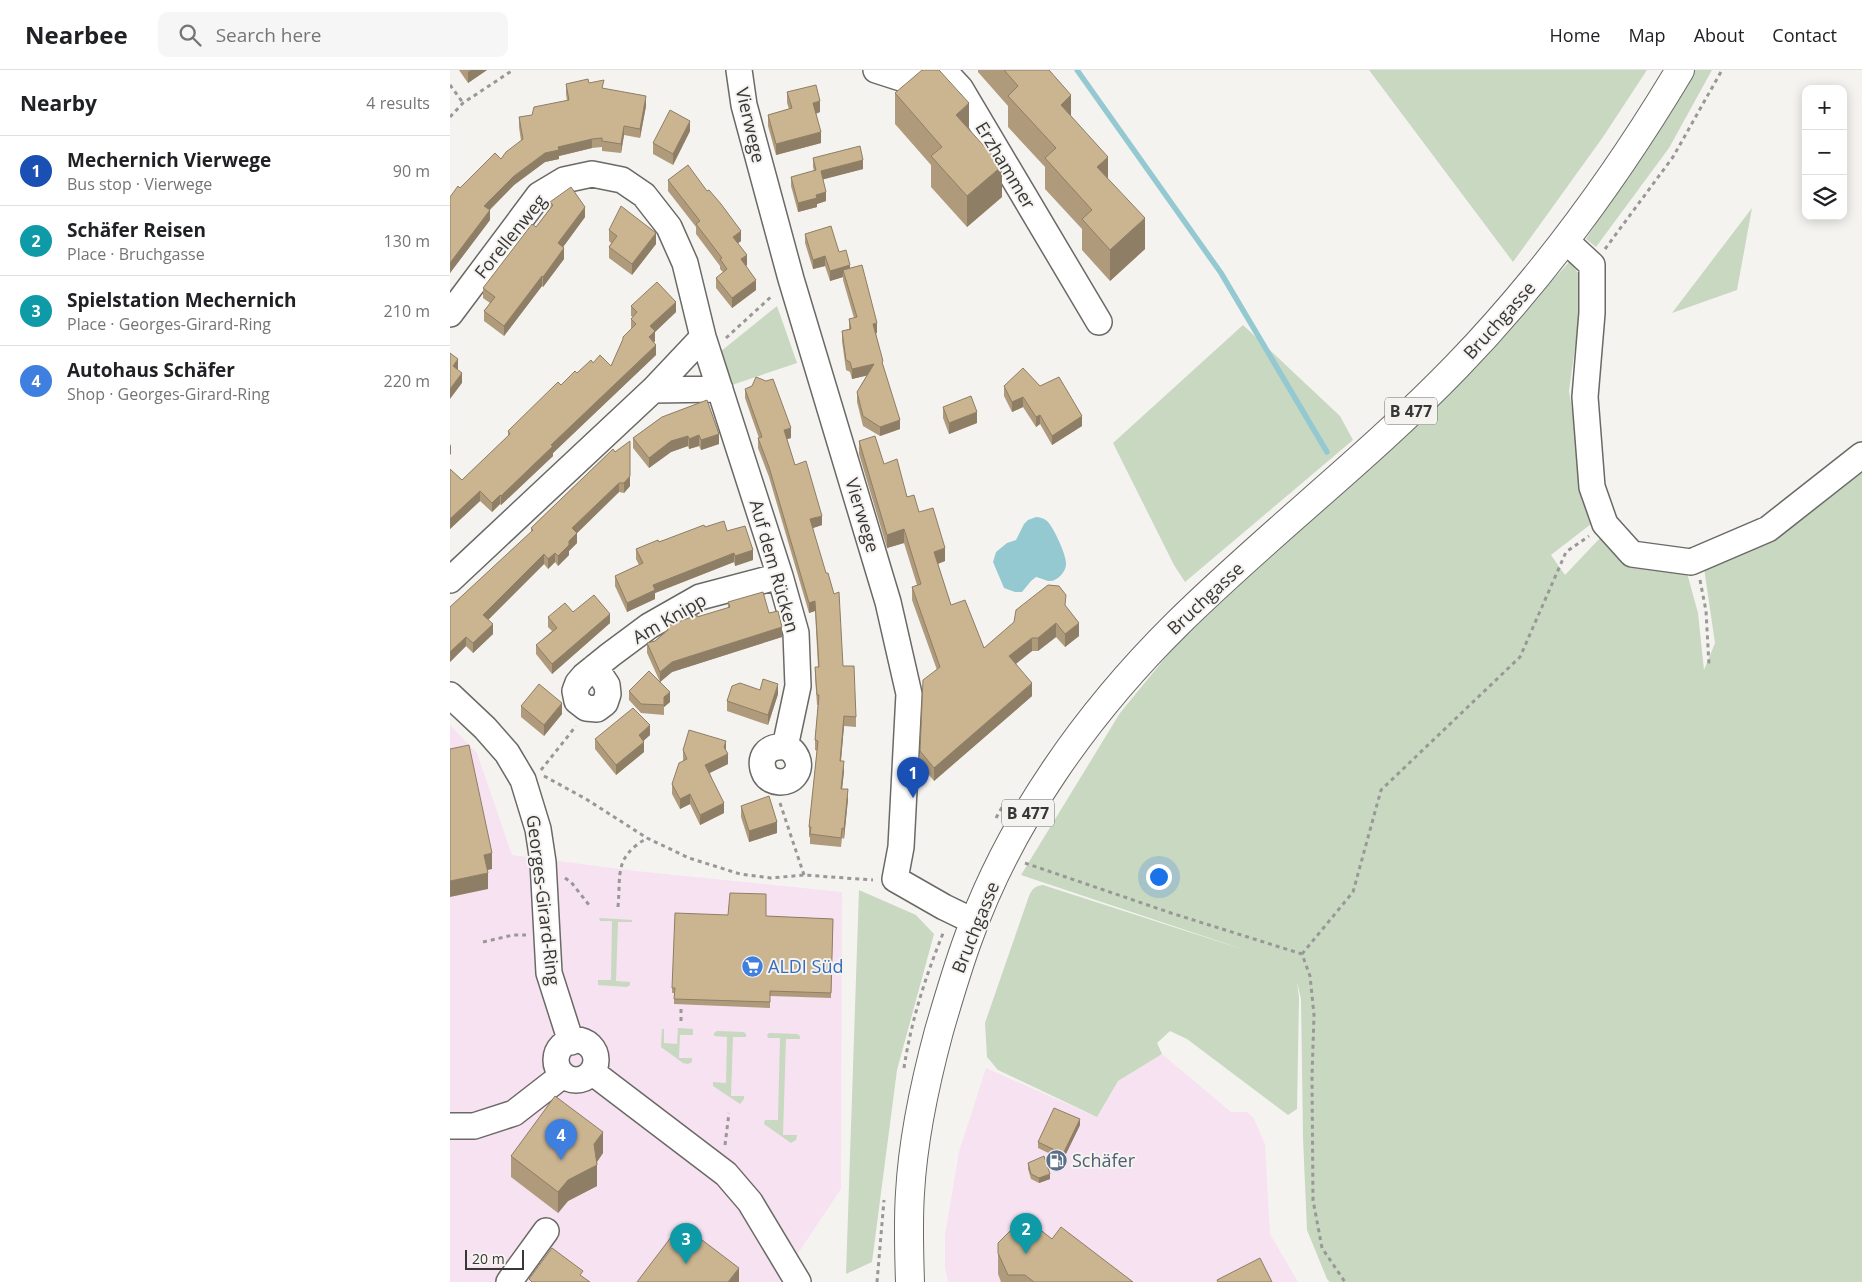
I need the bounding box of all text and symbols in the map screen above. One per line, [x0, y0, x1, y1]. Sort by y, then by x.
search box [158, 12, 508, 57]
text: Nearbee [25, 18, 128, 51]
icon: search [176, 21, 204, 49]
text: Search here [216, 22, 322, 48]
text: Home [1550, 23, 1600, 47]
text: Map [1628, 23, 1666, 47]
text: About [1694, 23, 1744, 47]
text: Contact [1772, 23, 1837, 47]
street label: Vierwege [731, 85, 771, 165]
map controls [1802, 85, 1847, 220]
button: + [1802, 85, 1847, 130]
text: Nearby [20, 89, 97, 117]
text: 4 results [366, 92, 430, 114]
street label: Erzhammer [971, 117, 1042, 214]
button: − [1802, 130, 1847, 175]
text: Mechernich Vierwege [67, 147, 271, 173]
text: 1 [31, 160, 41, 182]
text: 90 m [393, 160, 430, 182]
text: Bus stop · Vierwege [67, 173, 212, 195]
button: layers [1802, 175, 1847, 220]
street label: Forellenweg [469, 189, 551, 283]
text: Schäfer Reisen [67, 217, 206, 243]
text: 2 [31, 230, 41, 252]
text: 130 m [384, 230, 430, 252]
text: Place · Bruchgasse [67, 243, 205, 265]
street label: Bruchgasse [1458, 276, 1540, 364]
text: Spielstation Mechernich [67, 287, 297, 313]
text: 3 [31, 300, 41, 322]
text: 210 m [384, 300, 430, 322]
text: Place · Georges-Girard-Ring [67, 313, 271, 335]
text: Autohaus Schäfer [67, 357, 235, 383]
text: 4 [31, 370, 41, 392]
text: 220 m [384, 370, 430, 392]
text: Shop · Georges-Girard-Ring [67, 383, 270, 405]
road number: B 477 [1385, 398, 1437, 424]
street label: Vierwege [840, 475, 886, 555]
street label: Auf dem Rücken [745, 497, 805, 635]
street label: Bruchgasse [1161, 556, 1249, 640]
street label: Am Knipp [628, 587, 710, 649]
pin: 1 [897, 757, 929, 798]
road number: B 477 [1002, 800, 1054, 826]
street label: Georges-Girard-Ring [522, 814, 566, 987]
your location [1146, 864, 1172, 890]
street label: Bruchgasse [946, 878, 1004, 976]
supermarket icon: ALDI Süd [740, 954, 764, 978]
place label: ALDI Süd [768, 954, 843, 978]
pin: 4 [545, 1119, 577, 1160]
fuel station icon: Schäfer [1044, 1148, 1068, 1172]
place label: Schäfer [1072, 1148, 1136, 1172]
pin: 2 [1010, 1213, 1042, 1254]
pin: 3 [670, 1223, 702, 1264]
scale bar [465, 1247, 524, 1270]
text: 20 m [472, 1249, 505, 1268]

